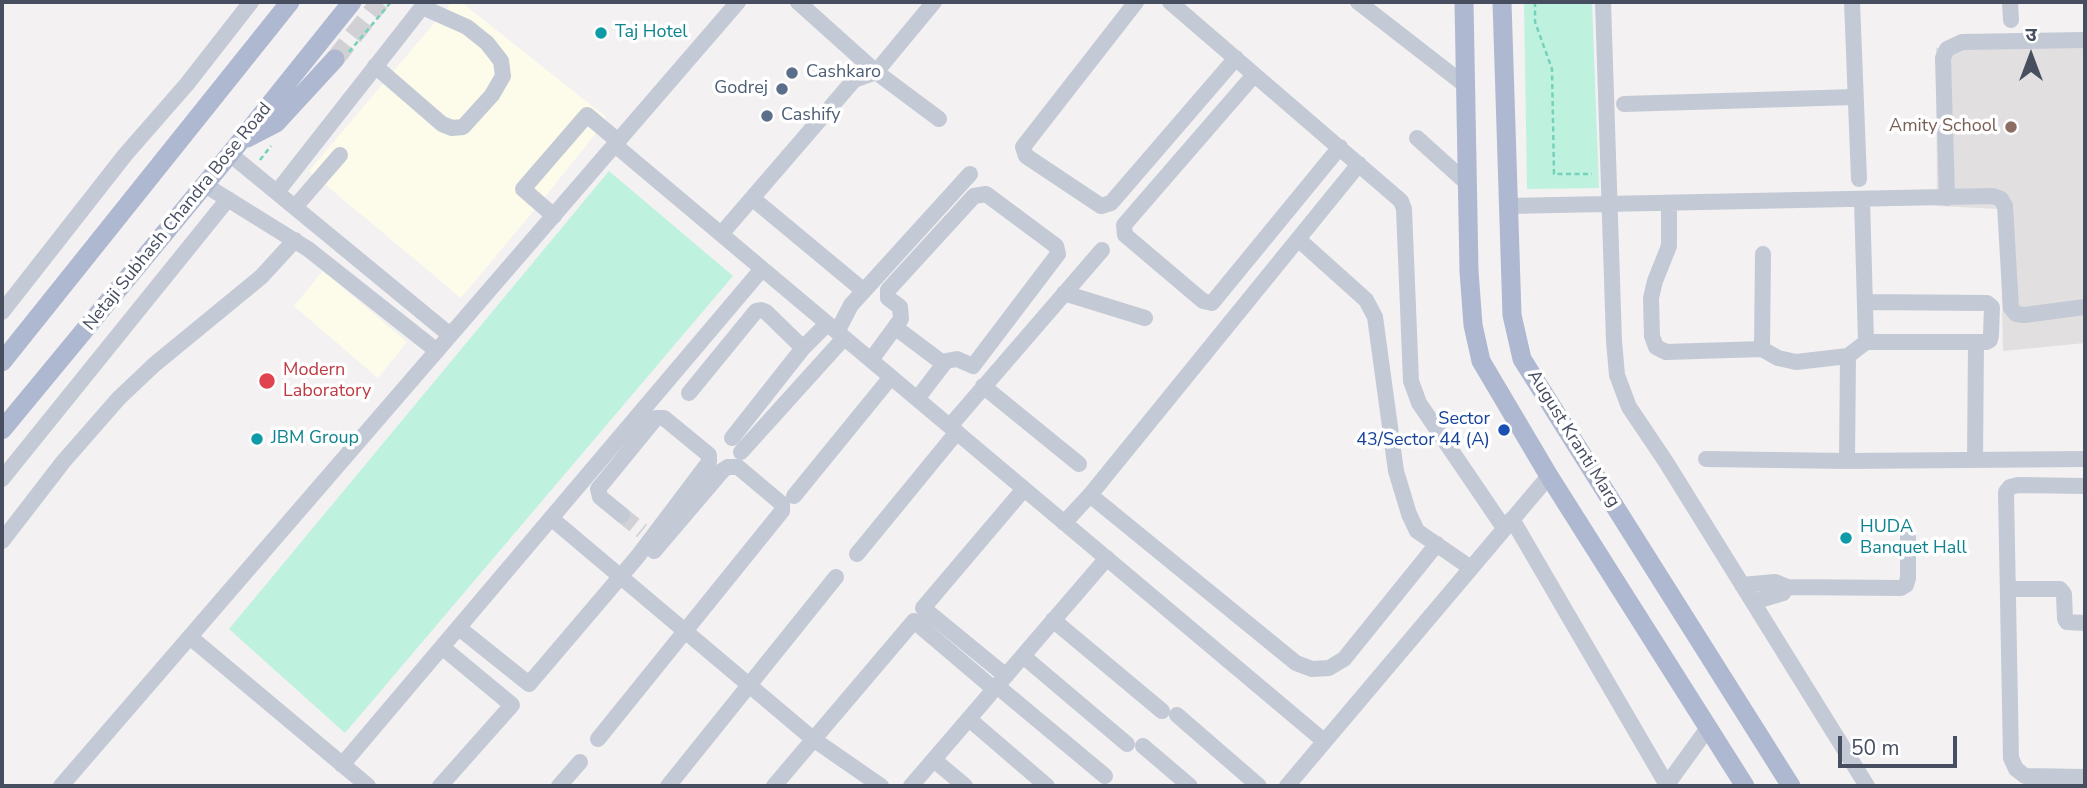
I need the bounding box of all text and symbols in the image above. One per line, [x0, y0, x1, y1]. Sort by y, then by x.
north arrow [1996, 21, 2066, 91]
place label: Taj Hotel [615, 22, 688, 44]
text: उ [2025, 22, 2037, 48]
marker: Taj Hotel [593, 25, 609, 41]
place label: Cashkaro [806, 62, 881, 84]
marker: Cashkaro [784, 65, 800, 81]
place label: Godrej [714, 78, 768, 100]
marker: Godrej [774, 81, 790, 97]
street label: Netaji Subhash Chandra Bose Road [79, 99, 277, 335]
place label: Cashify [781, 105, 841, 127]
marker: Cashify [759, 108, 775, 124]
place label: Amity School [1889, 116, 1997, 138]
marker: Amity School [2003, 119, 2019, 135]
place label: Modern Laboratory [283, 360, 371, 402]
street label: August Kranti Marg [1522, 366, 1624, 512]
marker: Modern Laboratory [257, 371, 277, 391]
place label: Sector 43/Sector 44 (A) [1356, 409, 1490, 452]
marker: Sector 43/Sector 44 (A) [1496, 422, 1512, 438]
place label: JBM Group [271, 428, 359, 450]
marker: JBM Group [249, 431, 265, 447]
place label: HUDA Banquet Hall [1860, 517, 1967, 560]
marker: HUDA Banquet Hall [1838, 530, 1854, 546]
scale bar [1842, 722, 1961, 766]
text: 50 m [1851, 734, 1900, 762]

